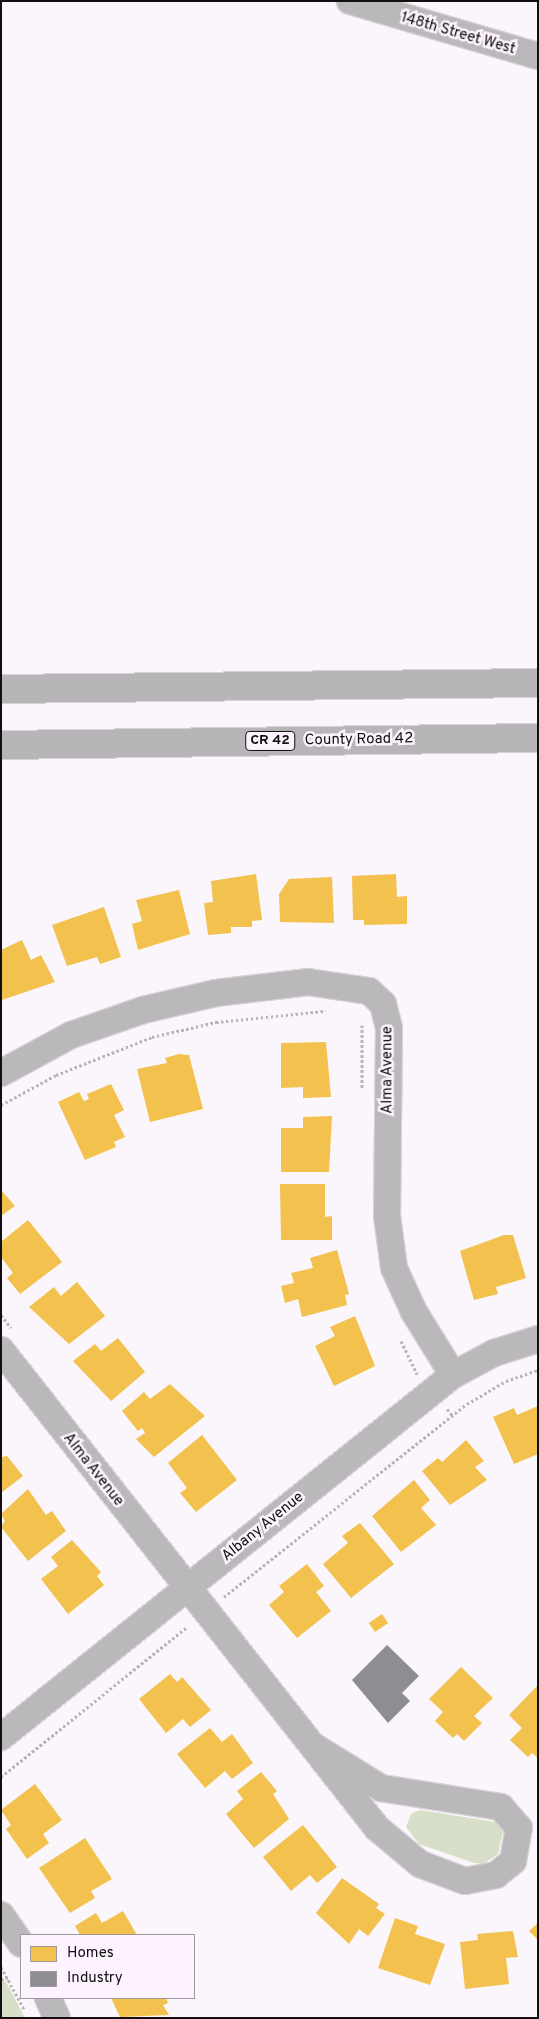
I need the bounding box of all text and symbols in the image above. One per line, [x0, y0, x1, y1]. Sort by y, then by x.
street label: 148th Street West [399, 9, 517, 59]
road number: CR 42 [245, 729, 295, 752]
street label: County Road 42 [305, 730, 413, 750]
street label: Alma Avenue [379, 1026, 397, 1114]
street label: Alma Avenue [59, 1430, 127, 1510]
street label: Albany Avenue [218, 1488, 308, 1566]
legend [20, 1934, 195, 1999]
text: Homes [67, 1944, 114, 1963]
text: Industry [67, 1969, 123, 1988]

